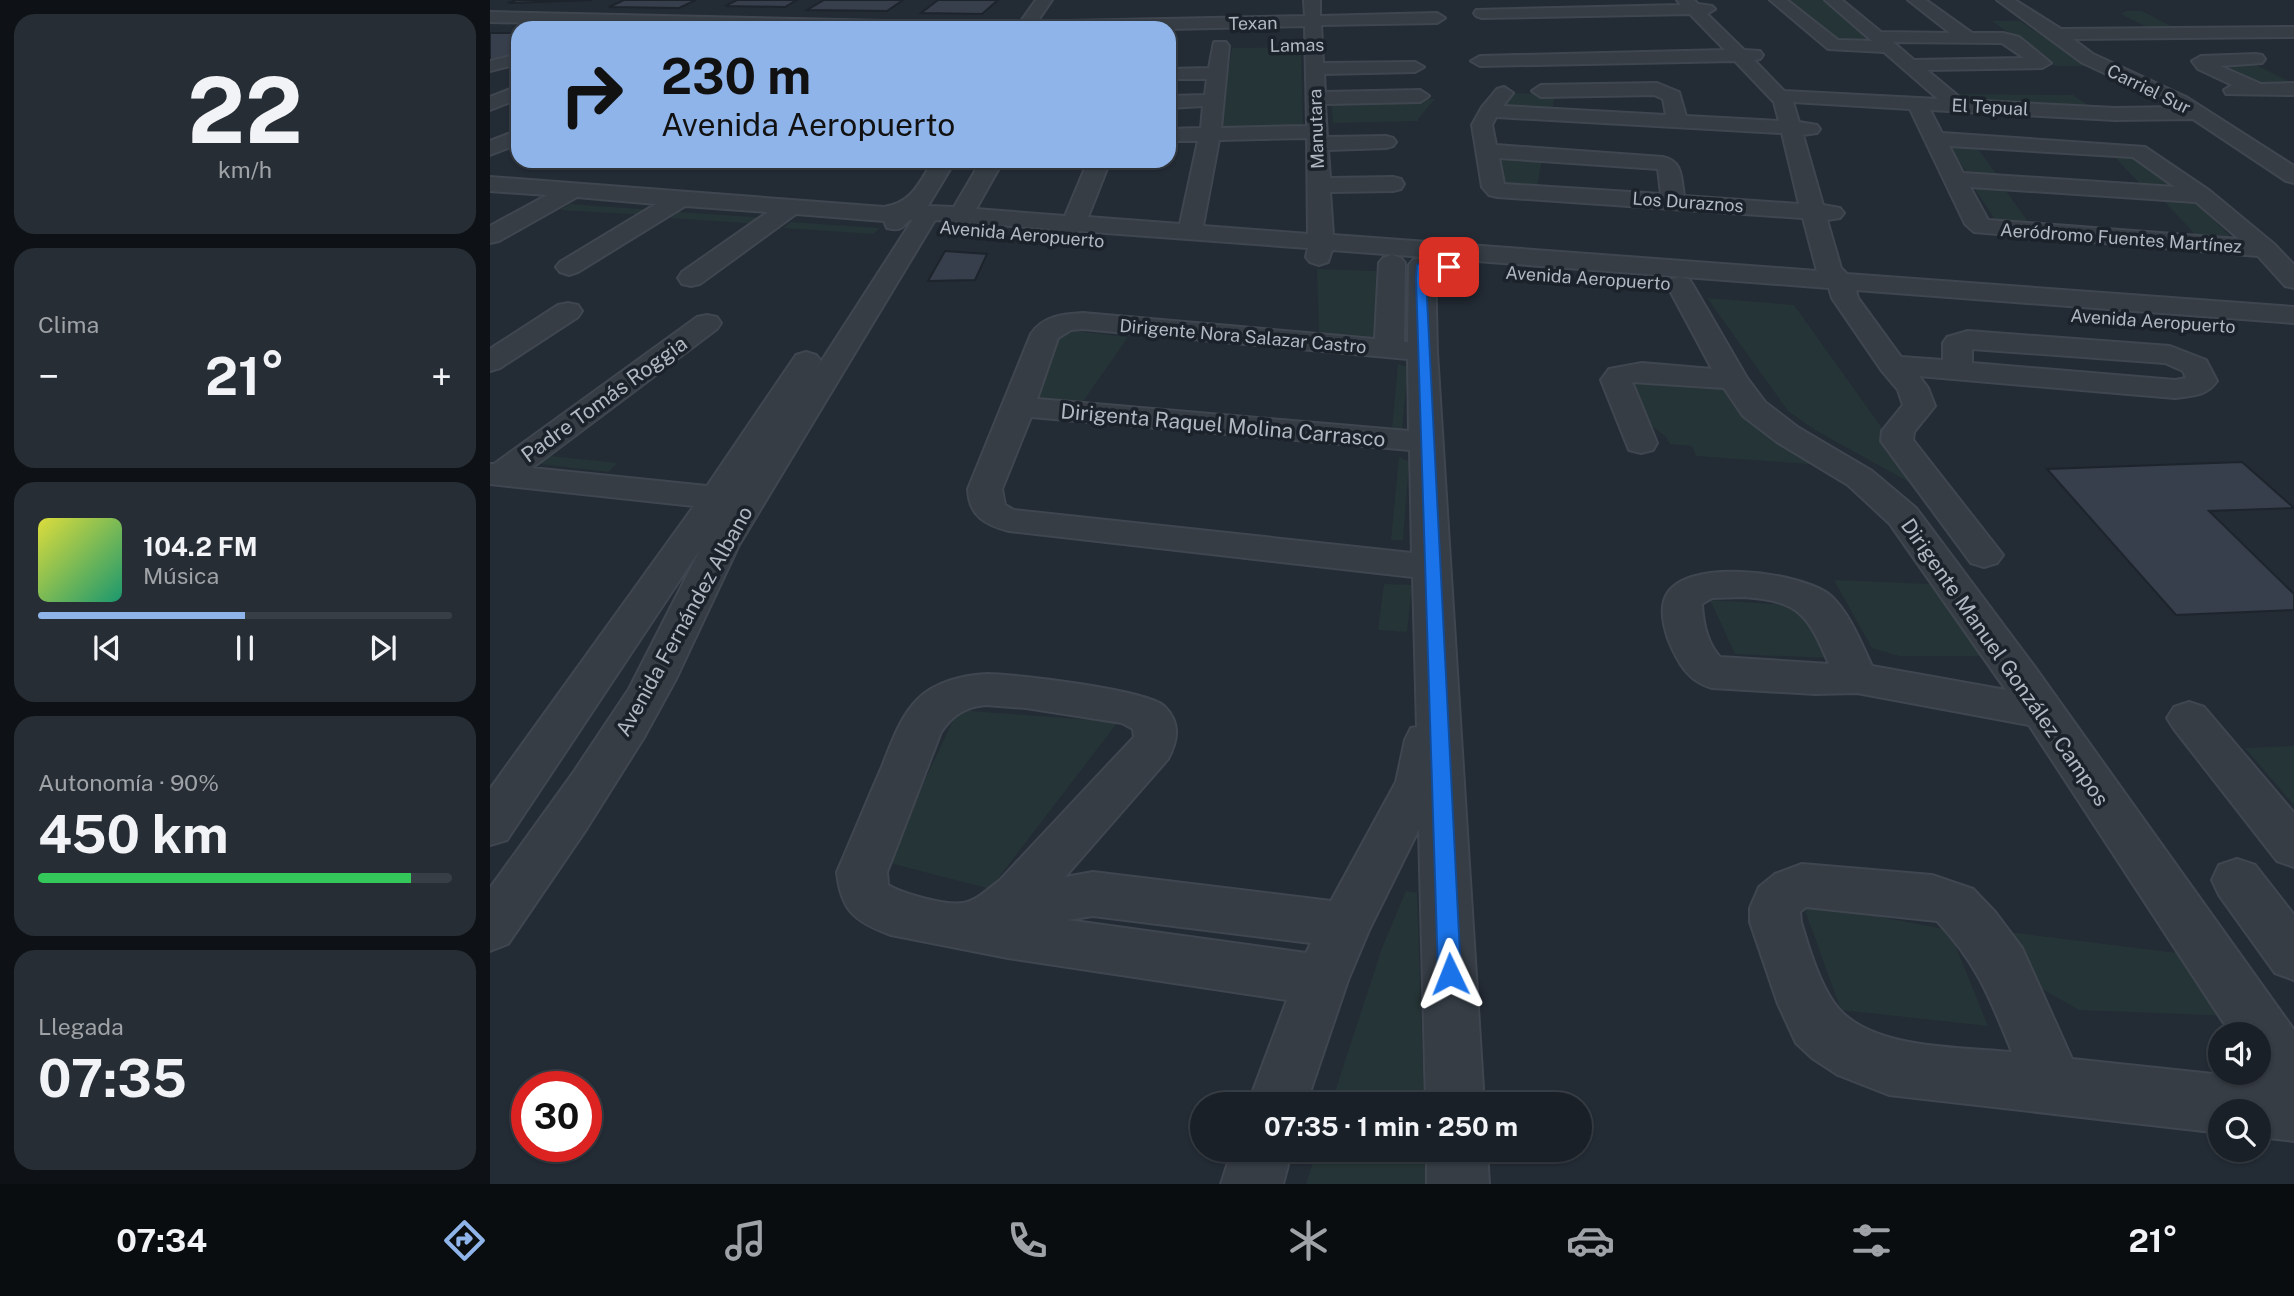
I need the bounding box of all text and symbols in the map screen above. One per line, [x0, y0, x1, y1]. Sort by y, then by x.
street label: Texan [1228, 12, 1278, 34]
street label: Lamas [1270, 34, 1324, 56]
text: 230 m [661, 47, 811, 105]
icon: right [546, 49, 637, 140]
text: 22 [187, 57, 303, 163]
street label: Carriel Sur [2104, 60, 2194, 118]
street label: Manutara [1304, 89, 1328, 169]
street label: El Tepual [1951, 95, 2029, 119]
text: Avenida Aeropuerto [661, 106, 955, 143]
text: km/h [218, 156, 272, 183]
street label: Los Duraznos [1632, 188, 1744, 216]
street label: Avenida Aeropuerto [939, 216, 1105, 252]
street label: Aeródromo Fuentes Martínez [1999, 219, 2243, 257]
pin [1419, 237, 1479, 297]
icon: arrive [1430, 248, 1468, 286]
street label: Avenida Aeropuerto [1505, 262, 1671, 294]
street label: Avenida Aeropuerto [2070, 305, 2236, 337]
text: Clima [38, 311, 99, 338]
street label: Dirigente Nora Salazar Castro [1119, 315, 1367, 357]
street label: Padre Tomás Roggia [516, 330, 692, 468]
text: 21° [205, 346, 285, 407]
text: − [38, 354, 59, 399]
text: + [431, 354, 452, 399]
street label: Dirigenta Raquel Molina Carrasco [1059, 398, 1387, 452]
street label: Avenida Fernández Albano [610, 502, 758, 740]
street label: Dirigente Manuel González Campos [1896, 514, 2114, 810]
text: 104.2 FM [143, 531, 258, 562]
text: Música [143, 562, 219, 589]
icon: previous [88, 629, 126, 667]
icon: pause [226, 629, 264, 667]
icon: next [364, 629, 402, 667]
text: Autonomía · 90% [38, 769, 219, 796]
text: 450 km [38, 804, 229, 865]
position arrow [1413, 937, 1487, 1011]
text: Llegada [38, 1013, 124, 1040]
map controls [2208, 1022, 2271, 1162]
button: sound [2208, 1022, 2271, 1085]
text: 07:35 [38, 1048, 187, 1109]
speed limit sign: 30 [511, 1071, 602, 1162]
button: search [2208, 1099, 2271, 1162]
text: 07:35 · 1 min · 250 m [1264, 1111, 1518, 1142]
icon: directions [440, 1216, 489, 1265]
icon: music [721, 1216, 770, 1265]
icon: phone [1003, 1216, 1052, 1265]
icon: climate [1284, 1216, 1333, 1265]
icon: car [1566, 1216, 1615, 1265]
icon: filters [1847, 1216, 1896, 1265]
text: 07:34 [116, 1222, 207, 1259]
text: 21° [2129, 1222, 2178, 1259]

